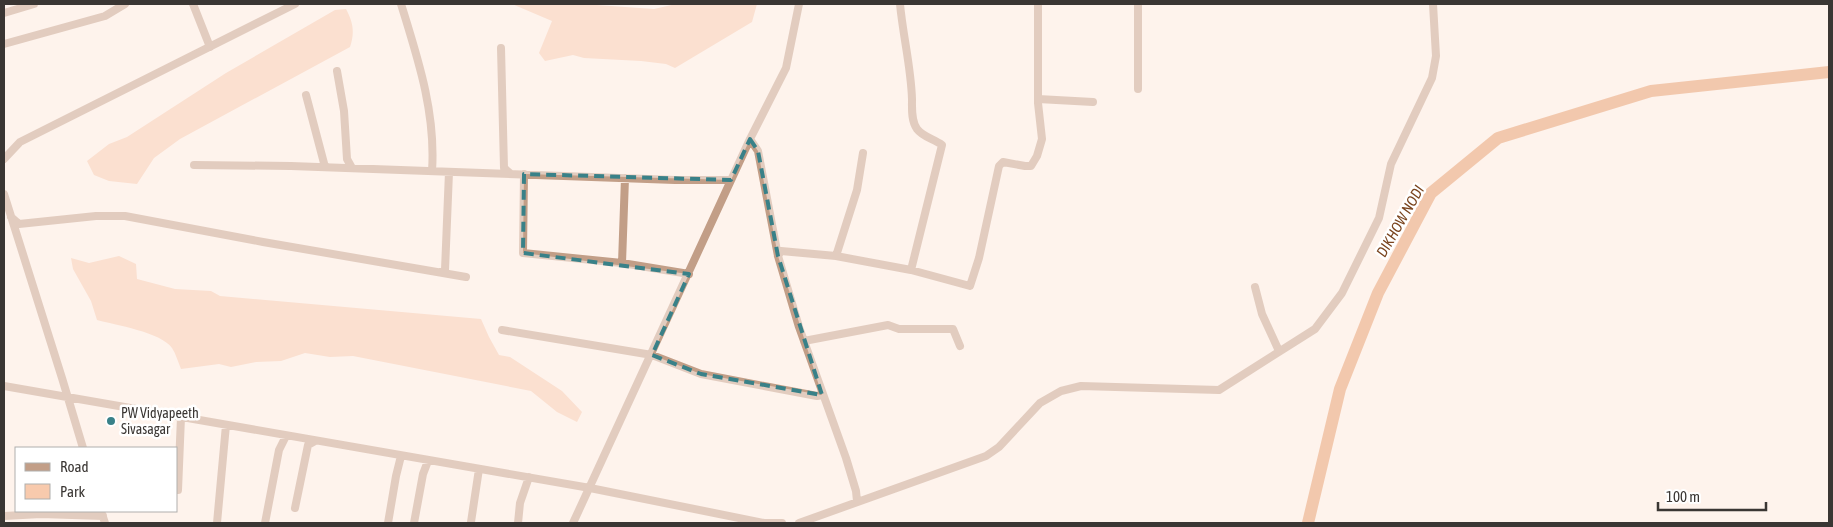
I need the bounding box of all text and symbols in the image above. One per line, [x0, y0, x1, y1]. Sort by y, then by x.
water label: DIKHOW NODI [1373, 182, 1427, 260]
place label: PW Vidyapeeth Sivasagar [121, 405, 199, 437]
marker: PW Vidyapeeth Sivasagar [105, 415, 117, 427]
legend [15, 447, 178, 512]
text: Road [60, 458, 89, 475]
scale bar [1658, 480, 1766, 512]
text: Park [60, 483, 85, 500]
text: 100 m [1666, 488, 1700, 505]

